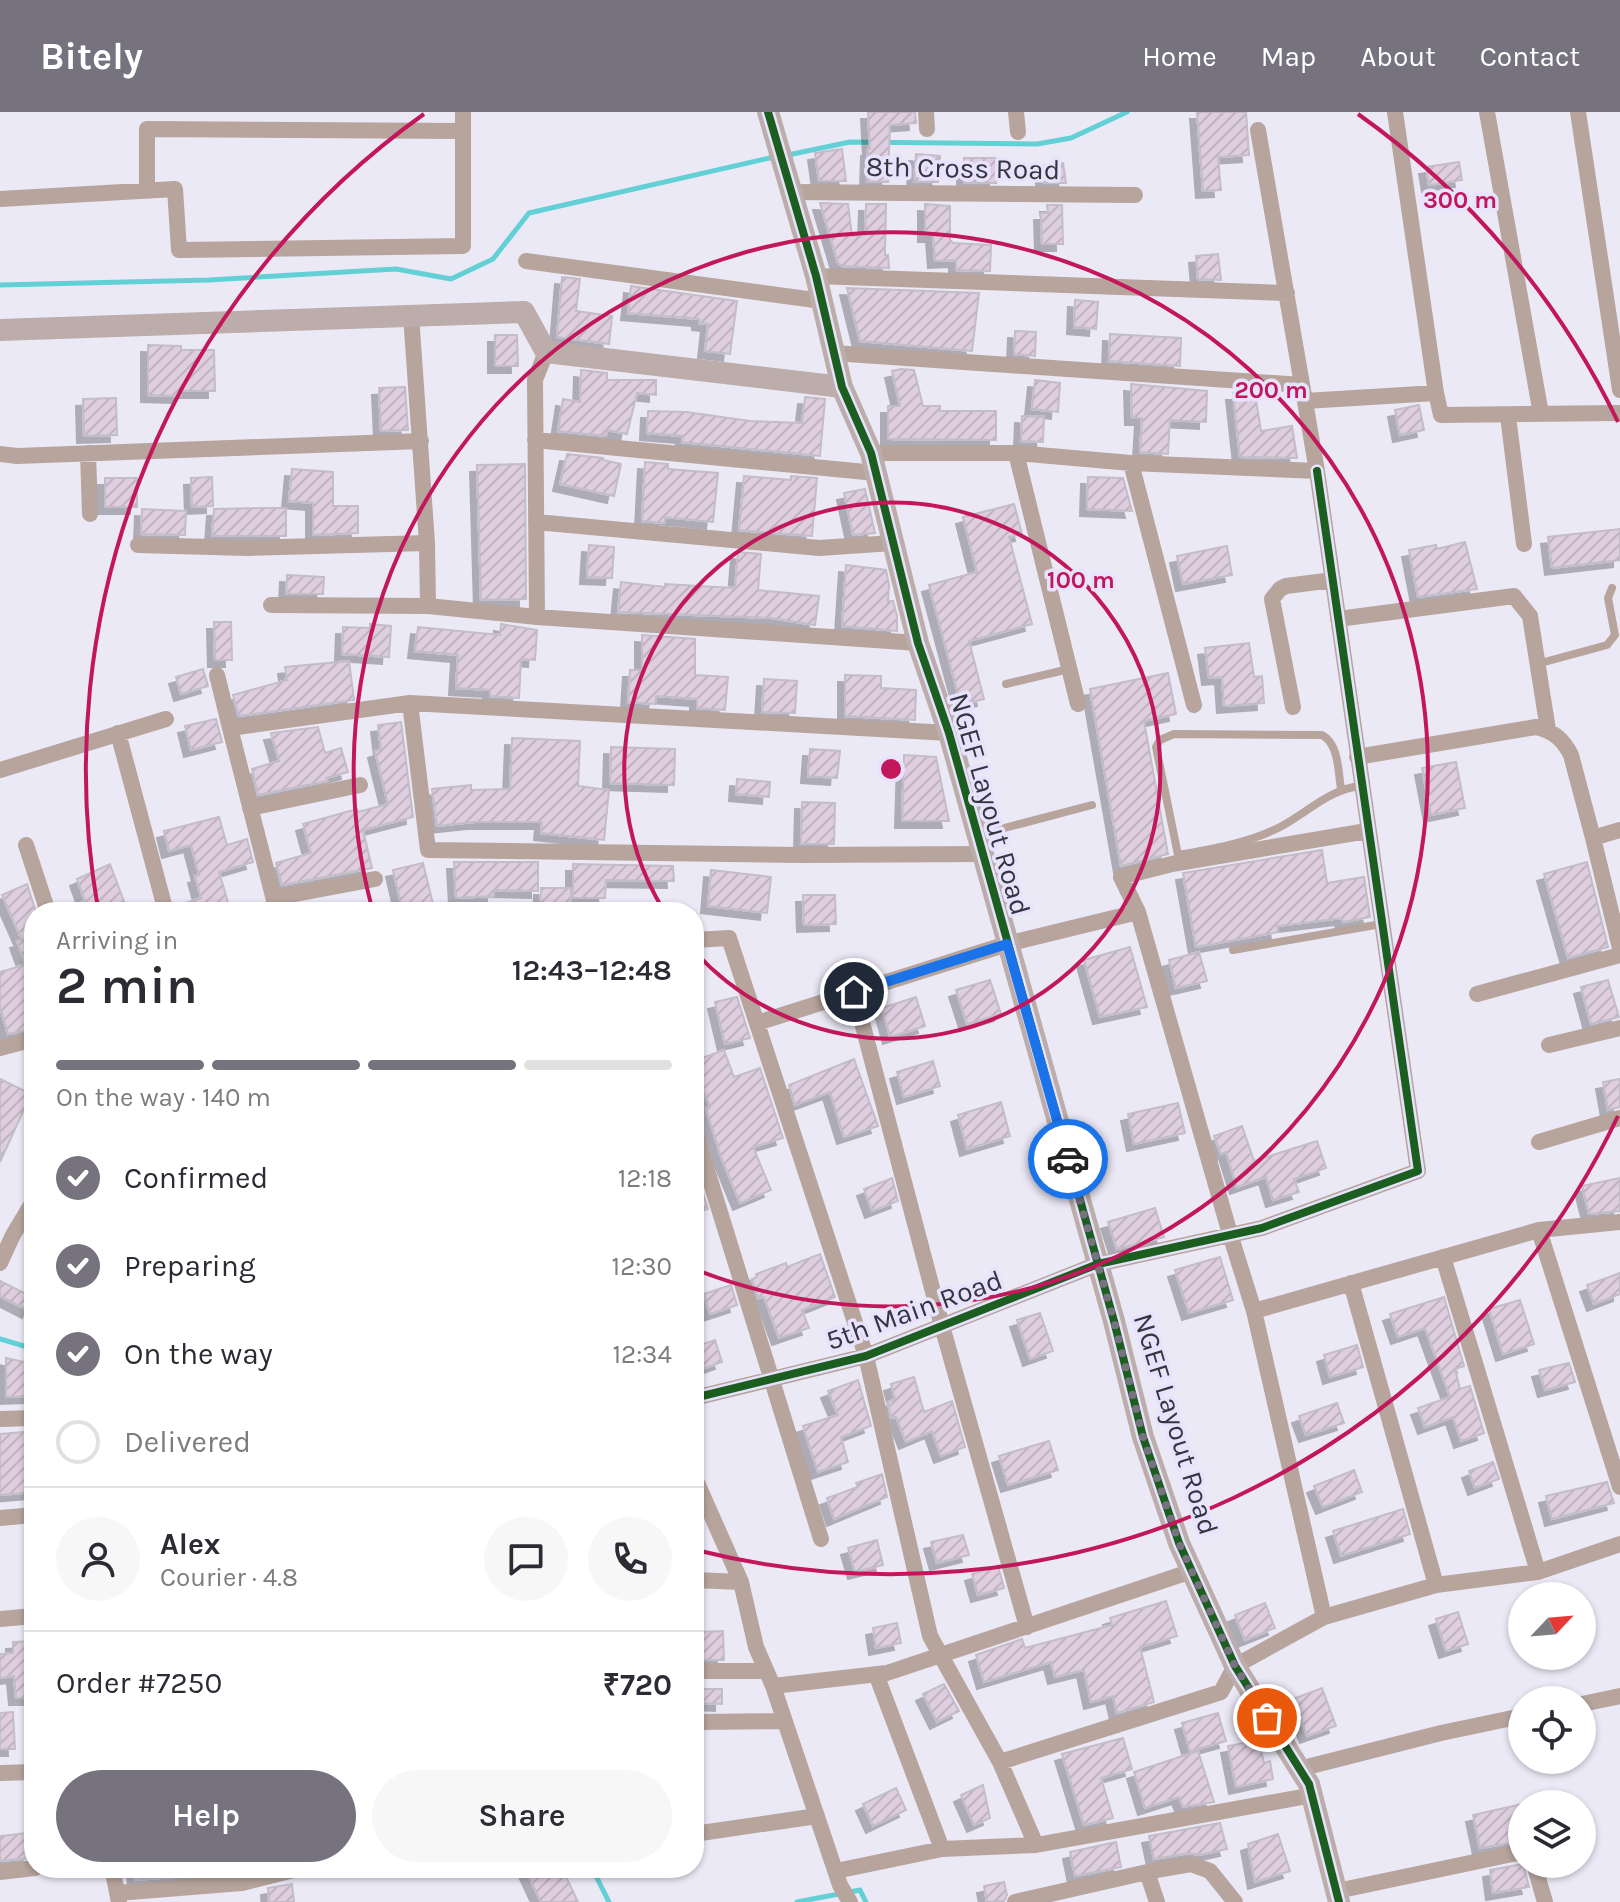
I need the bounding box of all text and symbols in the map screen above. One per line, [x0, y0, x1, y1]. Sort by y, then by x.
text: Bitely [40, 34, 143, 79]
text: Home [1142, 40, 1217, 73]
text: Map [1261, 40, 1316, 73]
text: About [1360, 40, 1436, 73]
text: Contact [1480, 40, 1580, 73]
street label: 8th Cross Road [866, 150, 1060, 186]
text: 300 m [1423, 186, 1497, 214]
text: 200 m [1234, 376, 1308, 404]
text: 100 m [1047, 566, 1115, 594]
street label: NGEF Layout Road [942, 689, 1038, 919]
centre of rings [877, 755, 905, 783]
text: Arriving in [56, 925, 178, 956]
text: 12:43–12:48 [512, 952, 672, 988]
text: 2 min [56, 955, 198, 1016]
pin [820, 958, 888, 1026]
icon: home [832, 970, 876, 1014]
text: On the way · 140 m [56, 1082, 271, 1113]
courier [1028, 1119, 1108, 1199]
icon: car [1046, 1137, 1090, 1181]
icon: check [56, 1156, 100, 1200]
text: Confirmed [124, 1160, 268, 1196]
text: 12:18 [618, 1163, 672, 1194]
icon: check [56, 1244, 100, 1288]
text: Preparing [124, 1248, 256, 1284]
text: 12:30 [612, 1251, 672, 1282]
street label: 5th Main Road [821, 1263, 1007, 1357]
street label: NGEF Layout Road [1127, 1309, 1225, 1539]
icon: check [56, 1332, 100, 1376]
text: On the way [124, 1336, 273, 1372]
text: 12:34 [612, 1339, 672, 1370]
text: Delivered [124, 1424, 251, 1460]
button: person [56, 1517, 140, 1601]
button: chat [484, 1517, 568, 1601]
button: phone [588, 1517, 672, 1601]
text: Alex [160, 1526, 220, 1562]
text: Courier · 4.8 [160, 1562, 298, 1593]
north arrow [1508, 1582, 1596, 1670]
map controls [1508, 1582, 1596, 1878]
text: Order #7250 [56, 1665, 222, 1701]
text: ₹720 [603, 1667, 672, 1703]
pin [1233, 1684, 1301, 1752]
button: locate [1508, 1686, 1596, 1774]
icon: bag [1245, 1696, 1289, 1740]
button: Help [56, 1770, 356, 1862]
button: Share [372, 1770, 672, 1862]
button: layers [1508, 1790, 1596, 1878]

